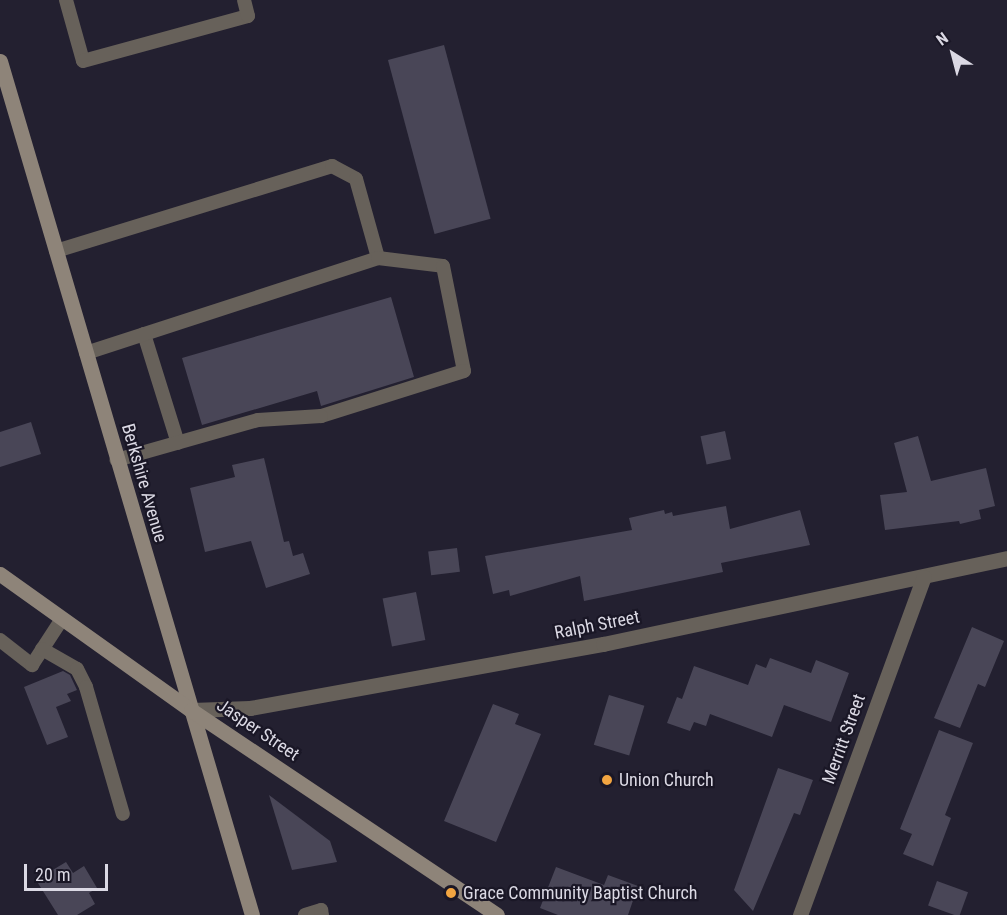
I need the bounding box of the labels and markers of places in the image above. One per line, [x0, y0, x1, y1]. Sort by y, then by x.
place label: Union Church [619, 769, 714, 791]
marker: Union Church [600, 773, 614, 787]
place label: Grace Community Baptist Church [463, 882, 697, 904]
marker: Grace Community Baptist Church [444, 886, 458, 900]

